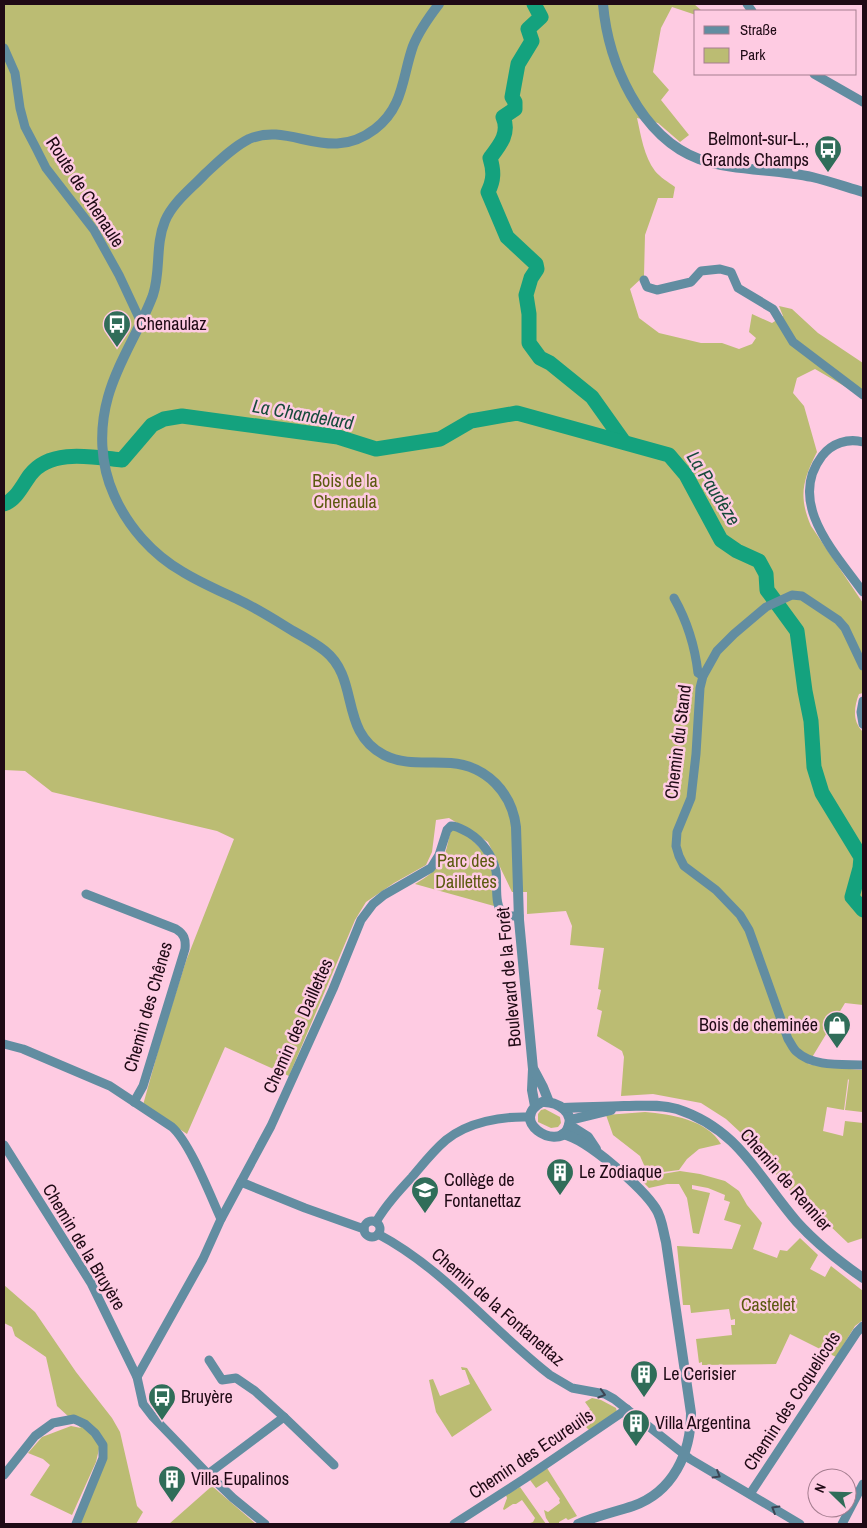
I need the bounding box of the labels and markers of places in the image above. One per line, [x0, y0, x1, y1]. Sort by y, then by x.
place label: Belmont-sur-L., Grands Champs [702, 126, 809, 172]
bus stop icon: Belmont-sur-L., Grands Champs [813, 134, 843, 173]
bus stop icon: Chenaulaz [102, 309, 132, 348]
place label: Chenaulaz [136, 311, 207, 336]
shop icon: Bois de cheminée [822, 1010, 852, 1049]
place label: Bois de cheminée [699, 1012, 818, 1037]
building icon: Le Zodiaque [545, 1157, 575, 1196]
place label: Le Zodiaque [579, 1159, 662, 1184]
place label: Collège de Fontanettaz [444, 1167, 521, 1213]
school or university icon: Collège de Fontanettaz [410, 1175, 440, 1214]
building icon: Le Cerisier [629, 1359, 659, 1398]
place label: Le Cerisier [663, 1361, 736, 1386]
bus stop icon: Bruyère [147, 1382, 177, 1421]
place label: Bruyère [181, 1384, 233, 1409]
building icon: Villa Argentina [621, 1408, 651, 1447]
place label: Villa Argentina [655, 1410, 751, 1435]
building icon: Villa Eupalinos [157, 1464, 187, 1503]
place label: Villa Eupalinos [191, 1466, 289, 1491]

